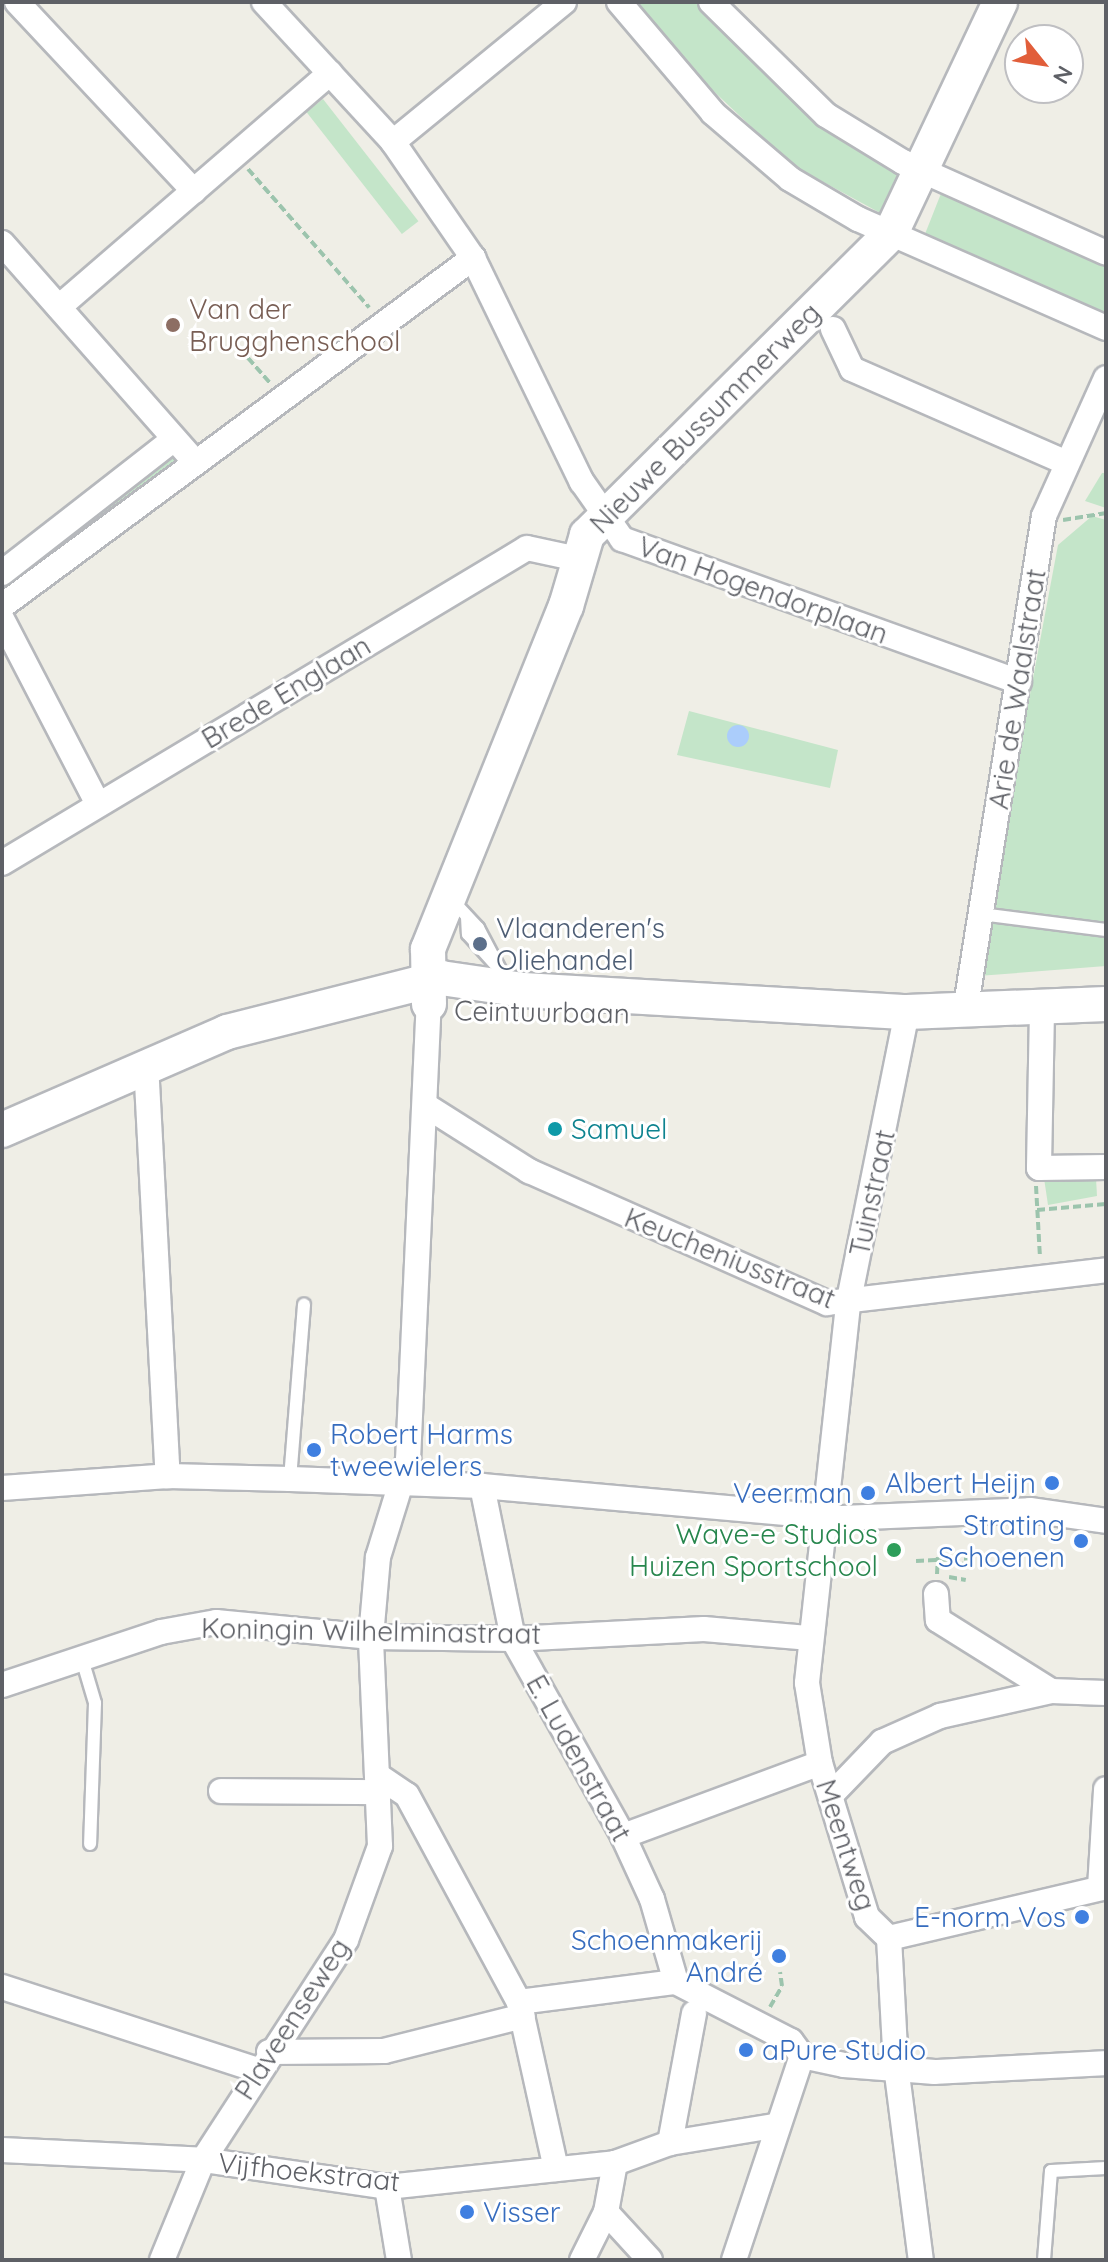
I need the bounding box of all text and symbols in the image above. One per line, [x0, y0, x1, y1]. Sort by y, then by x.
north arrow [1004, 24, 1084, 104]
text: N [1047, 61, 1079, 89]
place label: Van der Brugghenschool [189, 292, 400, 358]
street label: Nieuwe Bussummerweg [583, 296, 827, 540]
marker: Van der Brugghenschool [164, 316, 182, 334]
street label: Van Hogendorplaan [633, 529, 893, 651]
street label: Arie de Waalstraat [981, 566, 1053, 812]
street label: Brede Englaan [195, 628, 377, 756]
place label: Vlaanderen's Oliehandel [496, 911, 665, 977]
marker: Vlaanderen's Oliehandel [471, 935, 489, 953]
street label: Ceintuurbaan [454, 994, 630, 1030]
place label: Samuel [571, 1112, 667, 1146]
marker: Samuel [546, 1120, 564, 1138]
street label: Tuinstraat [842, 1127, 902, 1259]
street label: Keucheniusstraat [620, 1200, 840, 1316]
place label: Robert Harms tweewielers [330, 1417, 513, 1483]
marker: Robert Harms tweewielers [305, 1441, 323, 1459]
place label: Albert Heijn [885, 1466, 1036, 1500]
marker: Albert Heijn [1043, 1474, 1061, 1492]
place label: Veerman [733, 1476, 852, 1510]
marker: Veerman [859, 1484, 877, 1502]
place label: Strating Schoenen [938, 1508, 1065, 1574]
place label: Wave-e Studios Huizen Sportschool [629, 1517, 878, 1583]
marker: Strating Schoenen [1072, 1532, 1090, 1550]
marker: Wave-e Studios Huizen Sportschool [885, 1541, 903, 1559]
street label: Koningin Wilhelminastraat [201, 1611, 541, 1651]
street label: E. Ludenstraat [519, 1669, 639, 1847]
street label: Meentweg [809, 1775, 883, 1915]
place label: E-norm Vos [914, 1900, 1066, 1934]
marker: E-norm Vos [1073, 1908, 1091, 1926]
place label: Schoenmakerij André [571, 1923, 763, 1989]
street label: Plaveenseweg [227, 1932, 357, 2106]
marker: Schoenmakerij André [770, 1947, 788, 1965]
place label: aPure Studio [762, 2033, 926, 2067]
marker: aPure Studio [737, 2041, 755, 2059]
street label: Vijfhoekstraat [216, 2146, 402, 2198]
place label: Visser [483, 2195, 560, 2229]
marker: Visser [458, 2203, 476, 2221]

